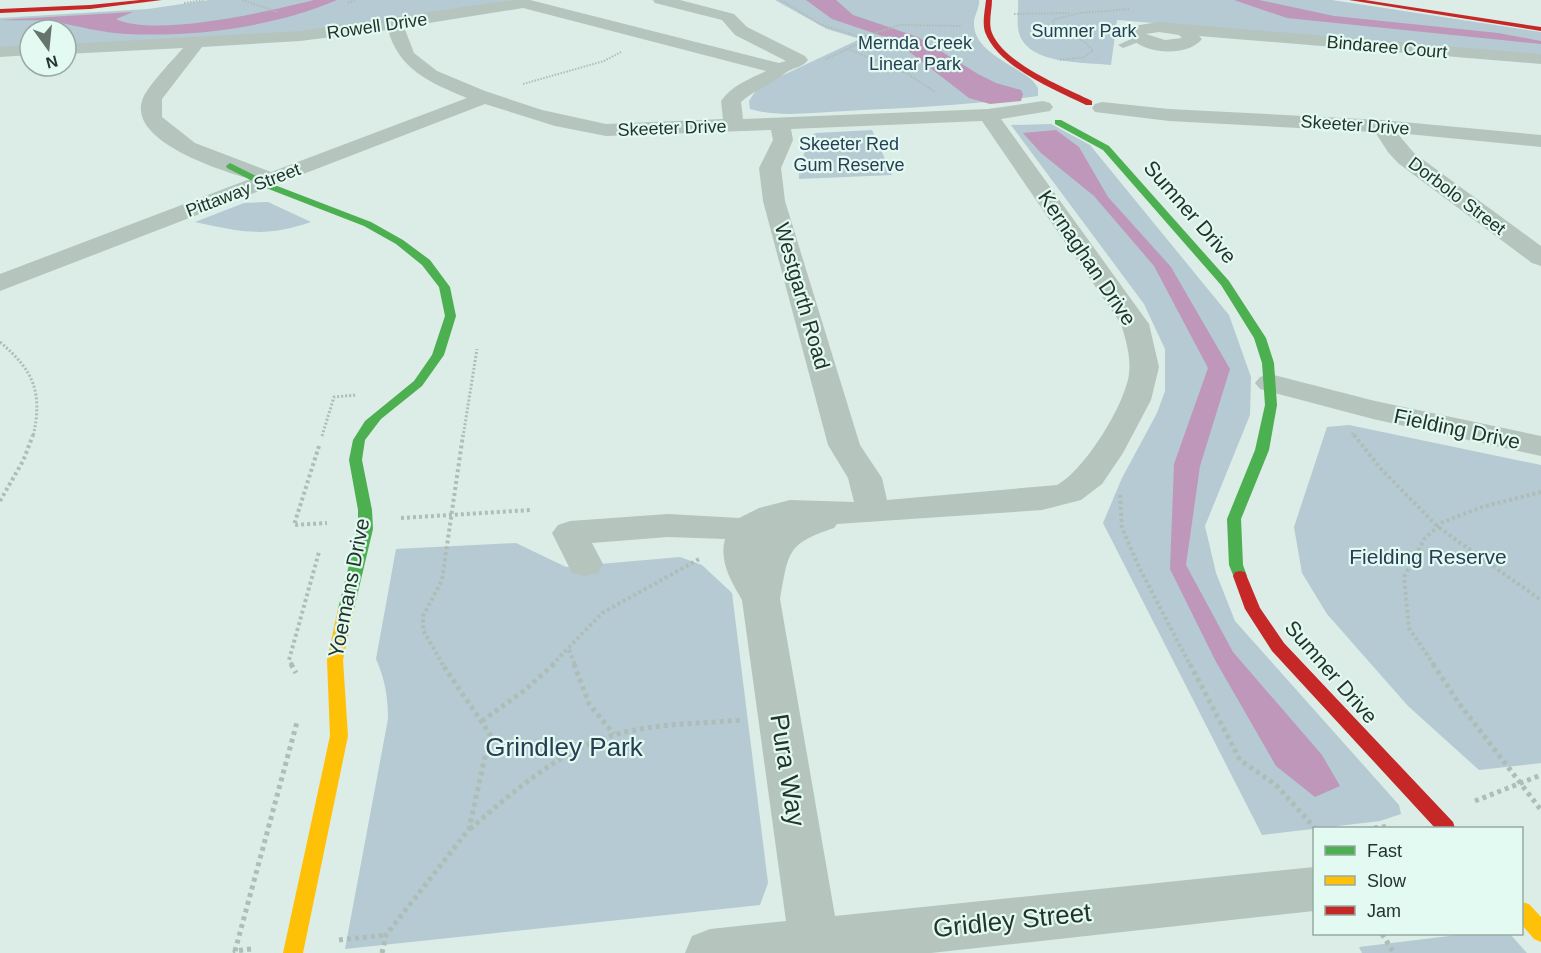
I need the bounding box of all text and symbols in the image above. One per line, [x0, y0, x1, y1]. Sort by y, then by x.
street label: Rowell Drive [326, 9, 428, 43]
north arrow [18, 18, 78, 78]
park label: Sumner Park [1031, 21, 1138, 41]
street label: Bindaree Court [1326, 32, 1448, 62]
park label: Mernda Creek Linear Park [858, 33, 973, 74]
text: N [44, 52, 60, 72]
street label: Skeeter Drive [1300, 111, 1410, 139]
street label: Skeeter Drive [617, 116, 727, 140]
park label: Skeeter Red Gum Reserve [793, 134, 905, 175]
street label: Dorbolo Street [1405, 153, 1509, 239]
street label: Sumner Drive [1140, 156, 1241, 268]
street label: Pittaway Street [183, 159, 303, 221]
street label: Kernaghan Drive [1034, 186, 1141, 329]
street label: Westgarth Road [771, 220, 834, 372]
street label: Fielding Drive [1392, 404, 1522, 453]
street label: Yoemans Drive [324, 516, 373, 660]
park label: Fielding Reserve [1349, 545, 1507, 568]
street label: Sumner Drive [1281, 616, 1382, 728]
street label: Pura Way [764, 712, 812, 828]
park label: Grindley Park [485, 732, 644, 762]
legend [1313, 827, 1523, 935]
text: Fast [1367, 841, 1402, 861]
text: Slow [1367, 871, 1407, 891]
street label: Gridley Street [931, 897, 1093, 943]
text: Jam [1367, 901, 1401, 921]

